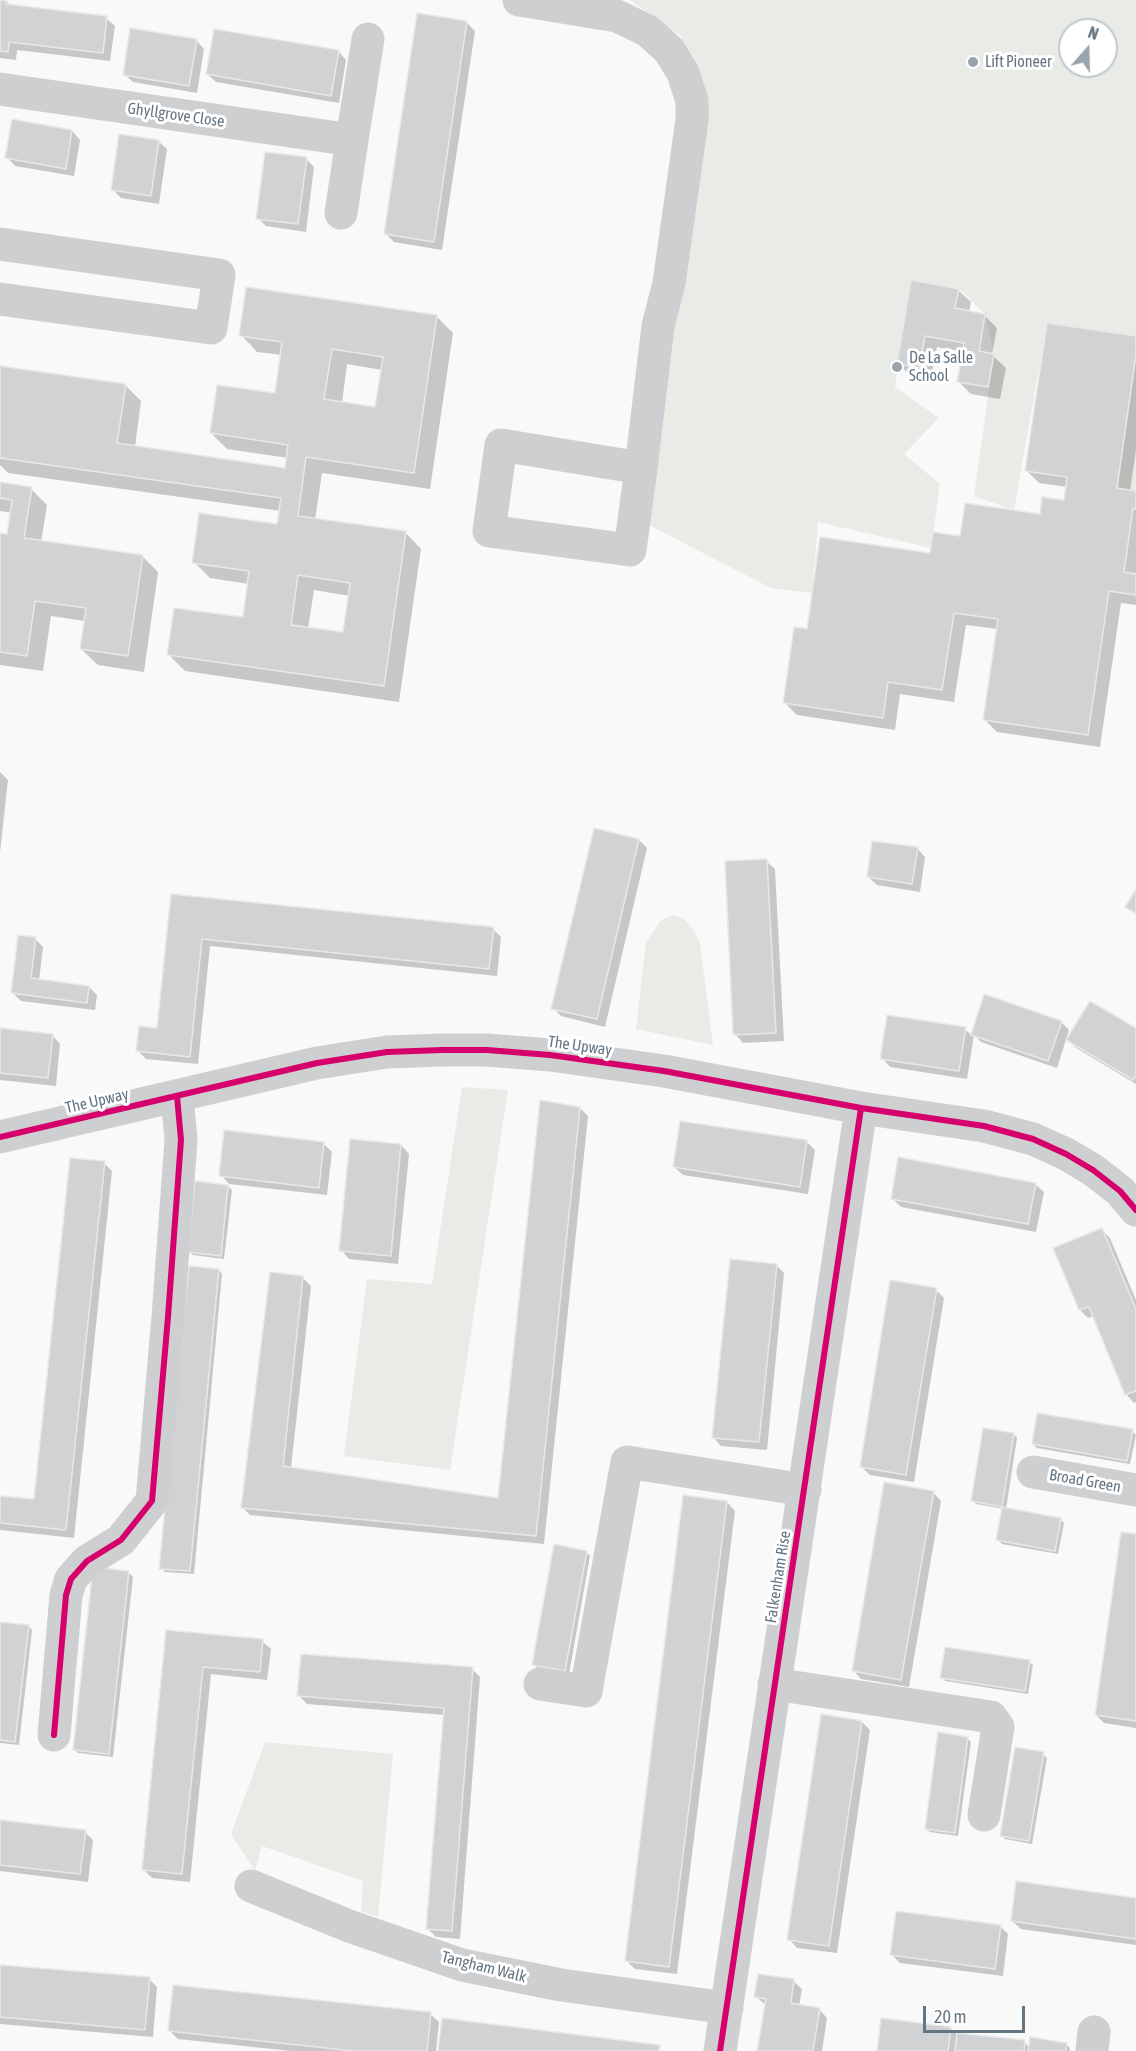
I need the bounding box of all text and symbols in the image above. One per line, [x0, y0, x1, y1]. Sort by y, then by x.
north arrow [1058, 18, 1118, 78]
text: N [1086, 23, 1101, 43]
place label: Lift Pioneer [985, 52, 1052, 72]
marker: Lift Pioneer [966, 55, 980, 69]
street label: Ghyllgrove Close [126, 99, 226, 131]
place label: De La Salle School [909, 348, 973, 386]
marker: De La Salle School [890, 360, 904, 374]
street label: The Upway [547, 1032, 613, 1060]
street label: The Upway [64, 1084, 130, 1118]
street label: Broad Green [1048, 1465, 1122, 1497]
street label: Falkenham Rise [761, 1530, 795, 1624]
street label: Tangham Walk [440, 1947, 528, 1987]
scale bar [926, 1994, 1028, 2032]
text: 20 m [934, 2006, 966, 2027]

